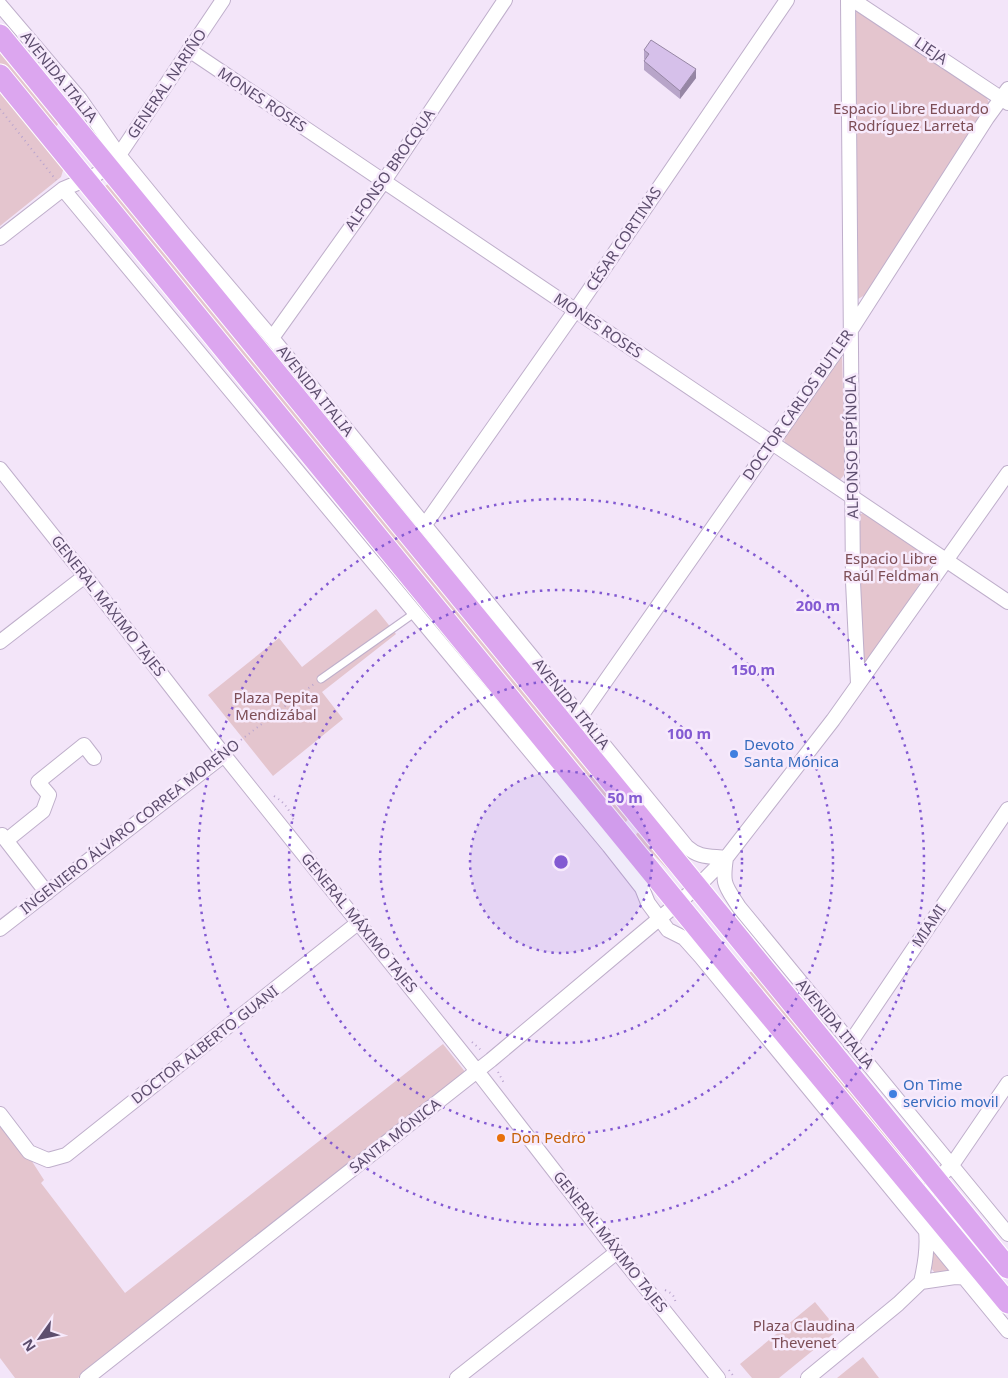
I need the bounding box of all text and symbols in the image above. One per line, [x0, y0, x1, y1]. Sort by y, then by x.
street label: GENERAL NARIÑO [122, 25, 210, 142]
street label: AVENIDA ITALIA [17, 27, 103, 126]
street label: LIEJA [911, 32, 952, 69]
street label: MONES ROSES [214, 62, 311, 136]
park label: Espacio Libre Eduardo Rodríguez Larreta [833, 98, 989, 135]
street label: ALFONSO BROCQUA [340, 104, 439, 234]
street label: CÉSAR CORTINAS [581, 182, 666, 295]
street label: MONES ROSES [550, 288, 647, 362]
street label: DOCTOR CARLOS BUTLER [738, 325, 857, 484]
street label: AVENIDA ITALIA [273, 341, 359, 440]
street label: ALFONSO ESPÍNOLA [840, 375, 862, 519]
street label: GENERAL MÁXIMO TAJES [47, 531, 170, 680]
park label: Espacio Libre Raúl Feldman [843, 548, 939, 585]
text: 200 m [796, 595, 840, 615]
street label: AVENIDA ITALIA [529, 654, 615, 753]
text: 150 m [731, 659, 775, 679]
park label: Plaza Pepita Mendizábal [233, 687, 319, 724]
text: 100 m [667, 723, 711, 743]
street label: INGENIERO ÁLVARO CORREA MORENO [16, 734, 243, 918]
place label: Devoto Santa Mónica [744, 734, 839, 771]
marker: Devoto Santa Mónica [728, 748, 740, 760]
text: 50 m [607, 787, 643, 807]
street label: GENERAL MÁXIMO TAJES [297, 848, 422, 996]
centre of rings [552, 853, 570, 871]
street label: MIAMI [907, 900, 950, 951]
street label: AVENIDA ITALIA [792, 974, 880, 1073]
street label: DOCTOR ALBERTO GUANI [127, 980, 282, 1108]
place label: On Time servicio movil [903, 1074, 999, 1111]
marker: On Time servicio movil [887, 1088, 899, 1100]
street label: SANTA MÓNICA [345, 1093, 445, 1177]
place label: Don Pedro [511, 1127, 586, 1147]
marker: Don Pedro [495, 1132, 507, 1144]
street label: GENERAL MÁXIMO TAJES [549, 1167, 672, 1316]
north arrow [15, 1313, 65, 1363]
park label: Plaza Claudina Thevenet [753, 1315, 855, 1352]
text: N [18, 1335, 40, 1355]

